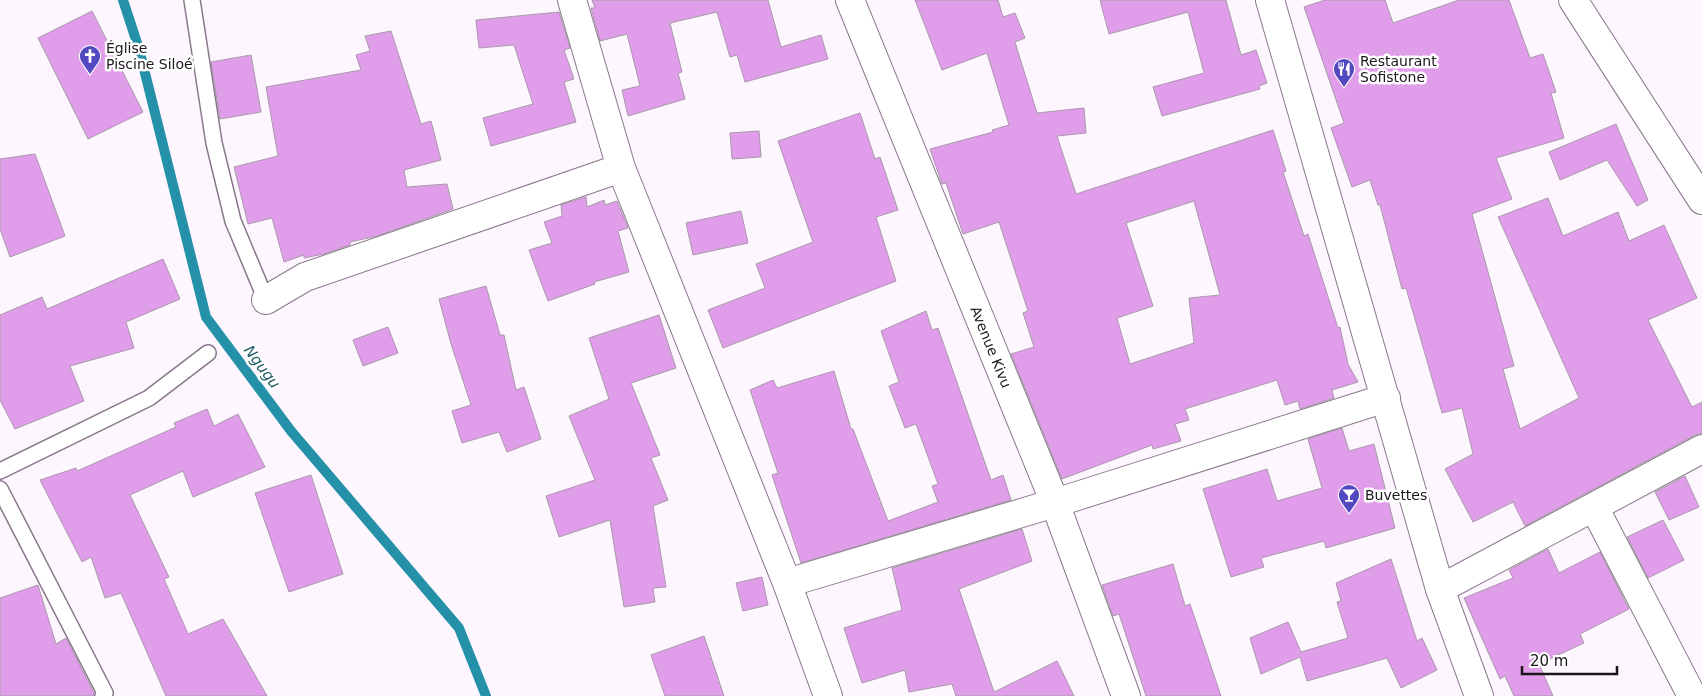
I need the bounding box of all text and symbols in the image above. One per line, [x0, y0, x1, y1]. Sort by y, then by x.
place label: Église Piscine Siloé [106, 40, 193, 72]
church icon: Église Piscine Siloé [78, 44, 102, 75]
place label: Restaurant Sofistone [1360, 53, 1437, 85]
restaurant icon: Restaurant Sofistone [1332, 57, 1356, 88]
street label: Avenue Kivu [967, 304, 1015, 390]
water label: Ngugu [240, 342, 284, 392]
bar icon: Buvettes [1337, 483, 1361, 514]
place label: Buvettes [1365, 487, 1427, 503]
scale bar [1522, 644, 1617, 676]
text: 20 m [1530, 652, 1568, 670]

